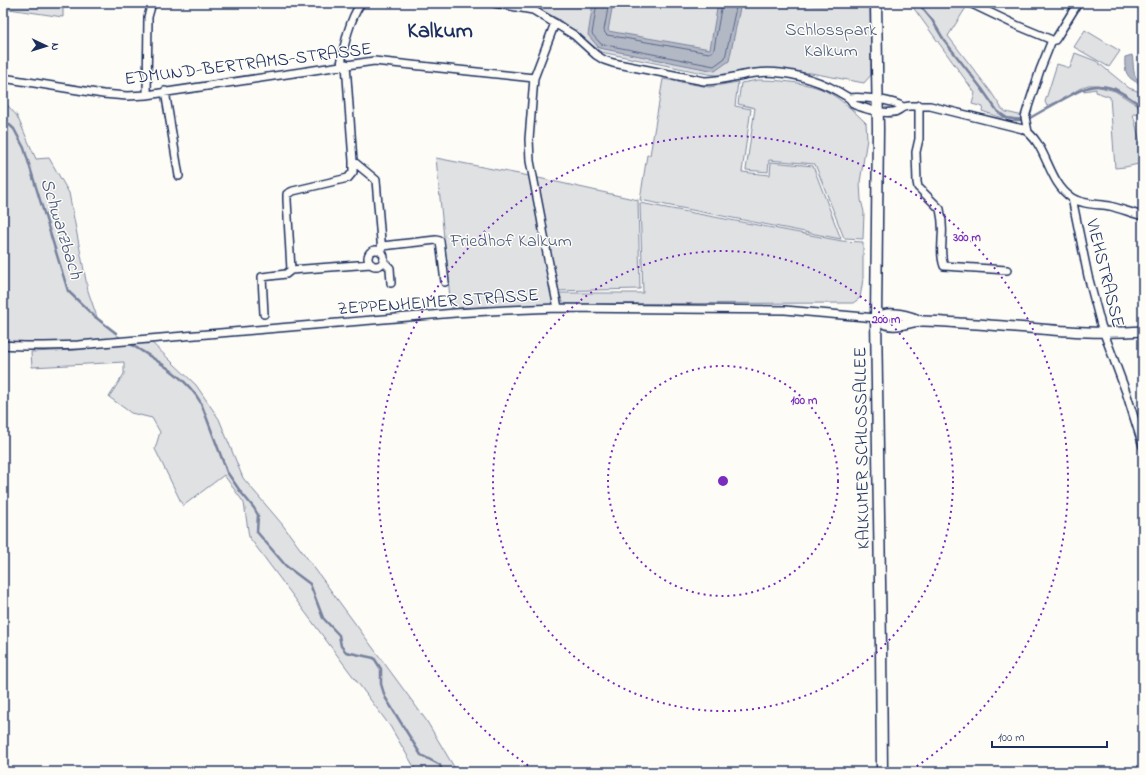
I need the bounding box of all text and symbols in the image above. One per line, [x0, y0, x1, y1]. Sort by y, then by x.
district label: Kalkum [407, 16, 473, 48]
park label: Schlosspark Kalkum [785, 18, 877, 65]
north arrow [26, 26, 66, 66]
street label: EDMUND-BERTRAMS-STRASSE [123, 37, 374, 93]
text: N [47, 42, 63, 51]
water label: Schwarzbach [32, 175, 89, 283]
street label: VIEHSTRASSE [1078, 216, 1130, 331]
park label: Friedhof Kalkum [449, 229, 572, 255]
text: 300 m [952, 229, 982, 247]
street label: ZEPPENHEIMER STRASSE [337, 283, 540, 323]
text: 200 m [871, 311, 901, 329]
street label: KALKUMER SCHLOSSALLEE [848, 346, 878, 549]
text: 100 m [791, 392, 818, 410]
centre of rings [716, 474, 730, 488]
scale bar [992, 723, 1107, 749]
text: 100 m [998, 729, 1025, 747]

